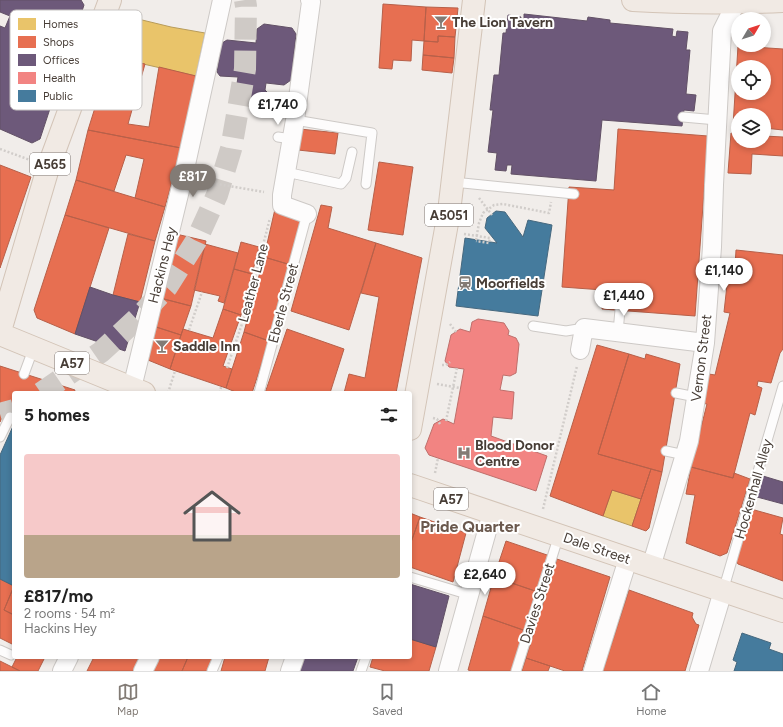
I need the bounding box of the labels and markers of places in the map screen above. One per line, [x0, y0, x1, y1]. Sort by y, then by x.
bar icon: The Lion Tavern [433, 14, 449, 30]
place label: The Lion Tavern [452, 14, 553, 31]
pin: £1,740 [245, 92, 311, 126]
pin: £817 [169, 164, 217, 198]
pin: £1,140 [691, 258, 757, 292]
station icon: Moorfields [457, 275, 473, 291]
place label: Moorfields [476, 275, 545, 292]
pin: £1,440 [591, 283, 657, 317]
bar icon: Saddle Inn [154, 338, 170, 354]
place label: Saddle Inn [173, 338, 240, 355]
place label: Blood Donor Centre [475, 437, 555, 470]
hospital icon: Blood Donor Centre [456, 445, 472, 461]
pin: £2,640 [452, 562, 518, 596]

